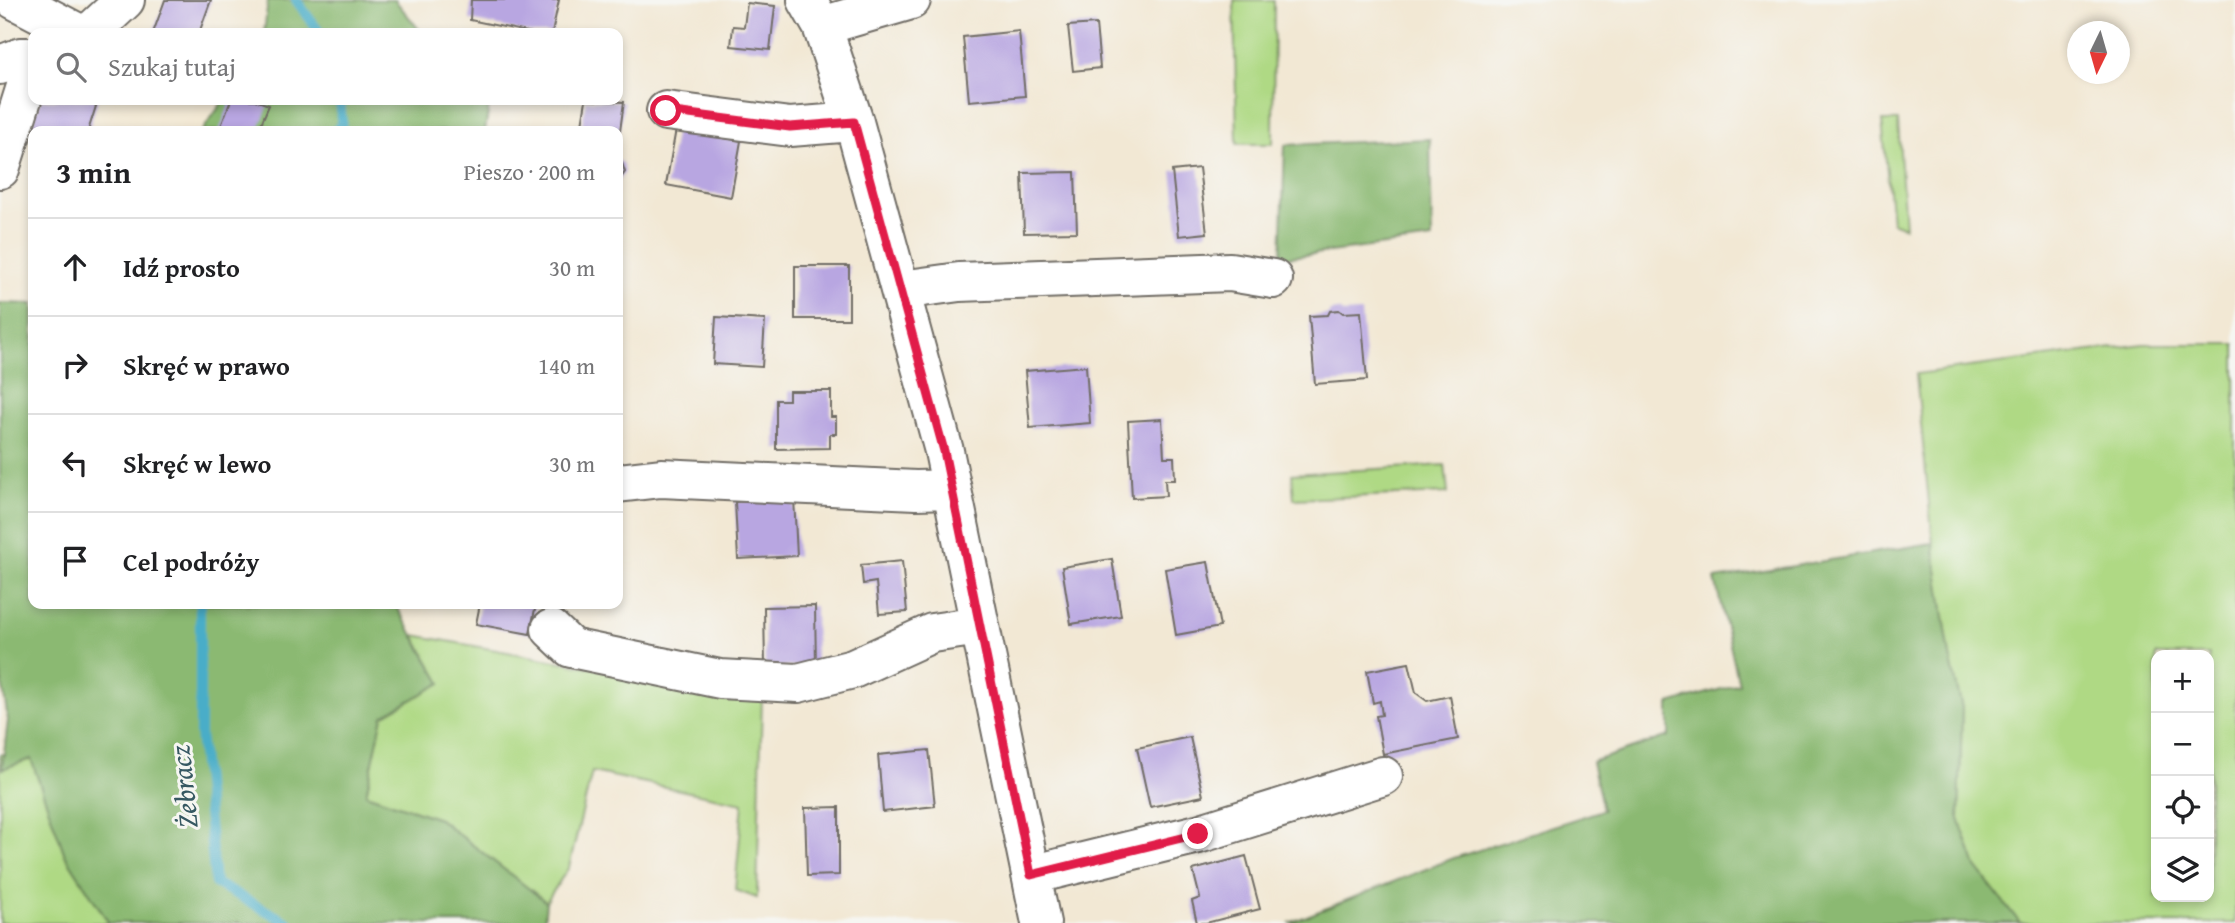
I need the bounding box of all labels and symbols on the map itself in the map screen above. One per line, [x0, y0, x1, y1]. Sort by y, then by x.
north arrow [2067, 21, 2130, 84]
route start [650, 95, 681, 126]
water label: Żebracz [158, 743, 208, 830]
route end [1182, 818, 1213, 849]

